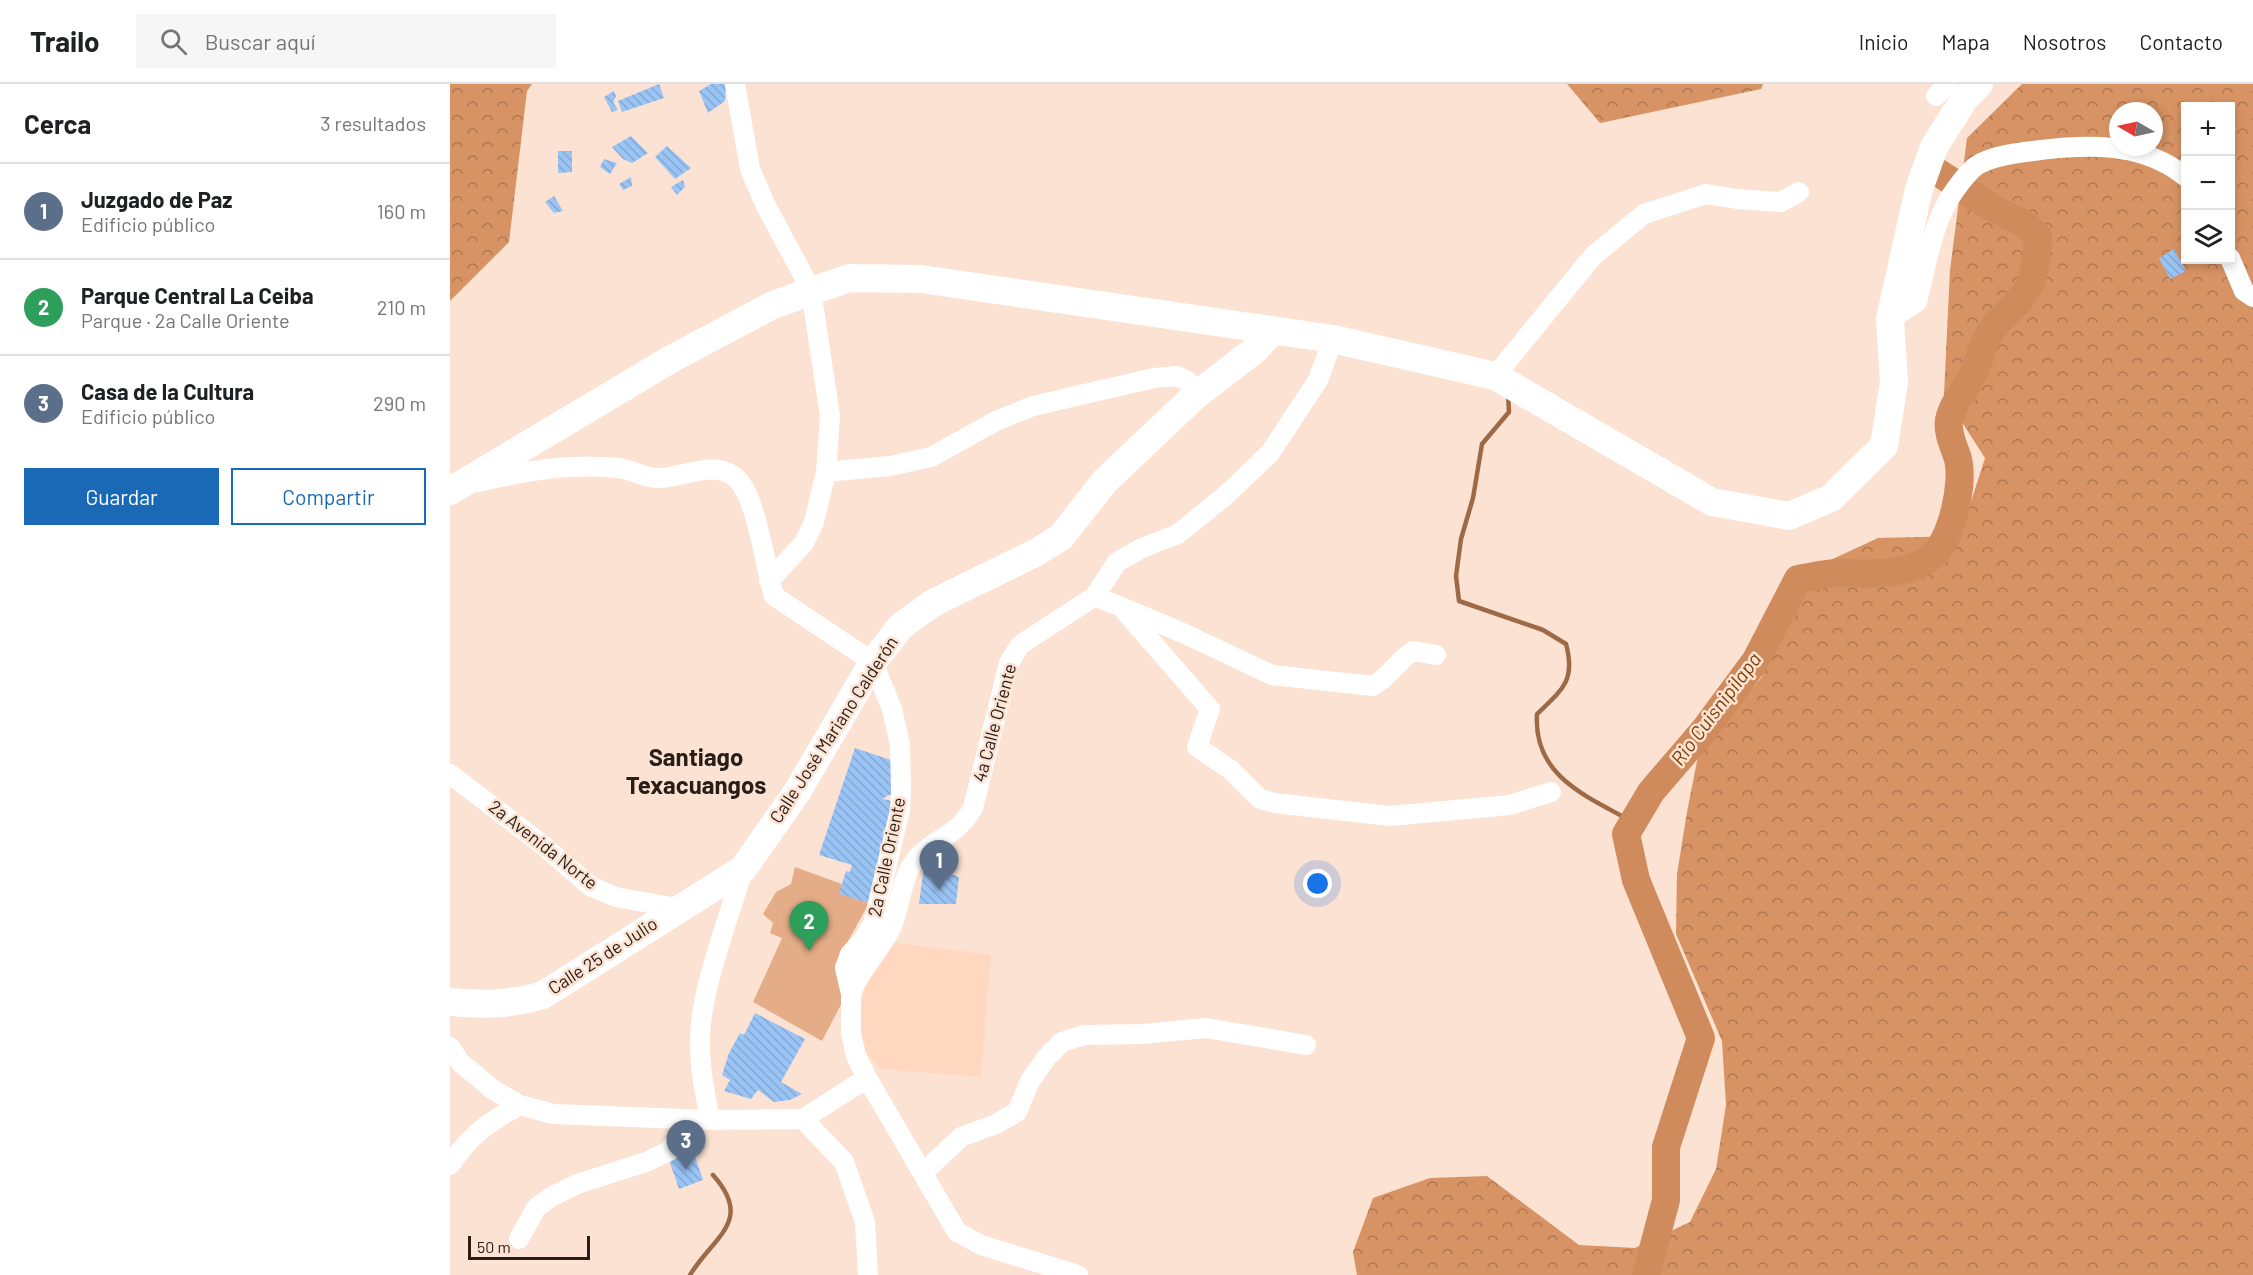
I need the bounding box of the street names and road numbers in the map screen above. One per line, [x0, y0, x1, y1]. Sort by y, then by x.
street label: Calle José Mariano Calderón [764, 632, 902, 827]
street label: 4a Calle Oriente [968, 661, 1020, 784]
street label: 2a Avenida Norte [485, 795, 603, 894]
street label: 2a Calle Oriente [863, 795, 909, 918]
street label: Calle 25 de Julio [544, 912, 661, 999]

